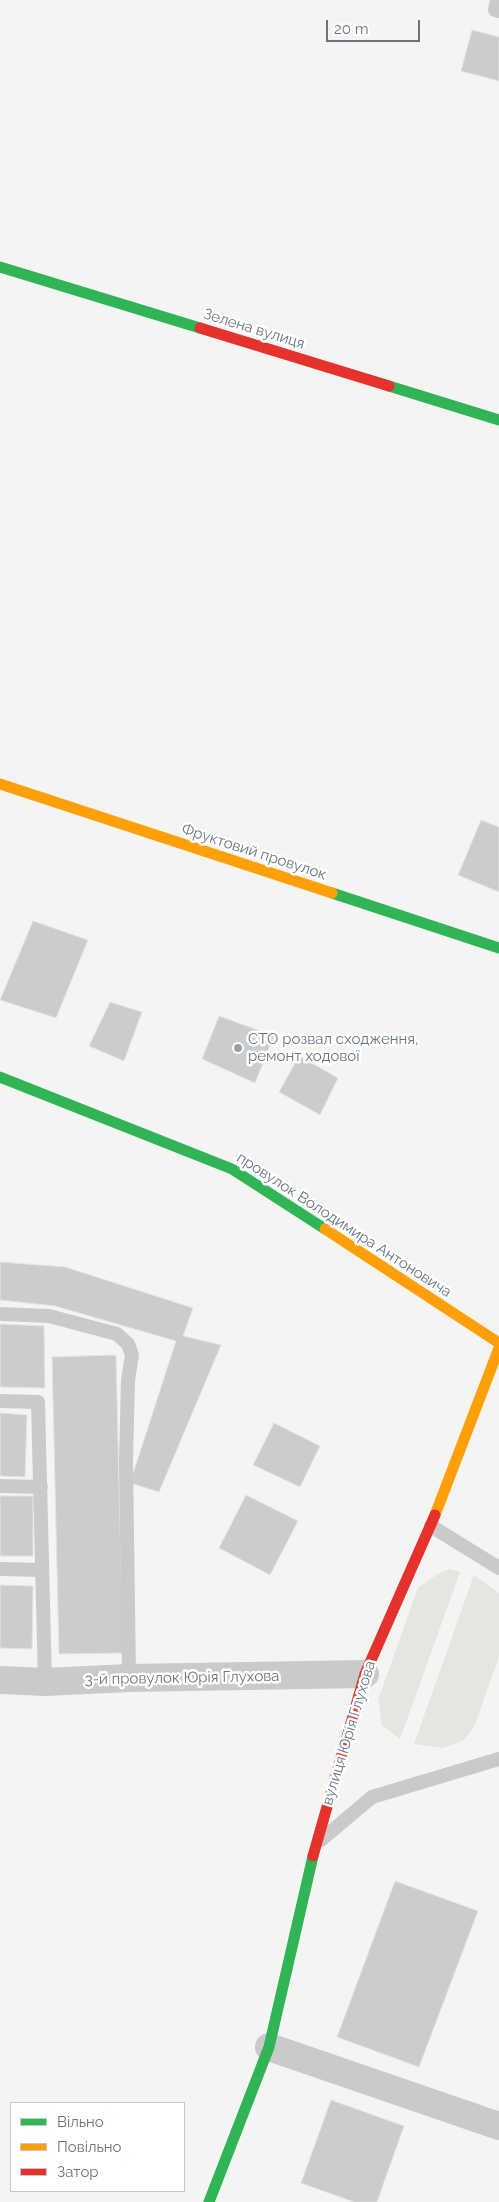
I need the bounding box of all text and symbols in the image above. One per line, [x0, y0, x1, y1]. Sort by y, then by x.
scale bar [329, 10, 423, 42]
text: 20 m [334, 20, 369, 38]
street label: Зелена вулиця [201, 305, 307, 353]
street label: Фруктовий провулок [179, 820, 329, 884]
place label: СТО розвал сходження, ремонт ходової [248, 1030, 418, 1065]
marker: СТО розвал сходження, ремонт ходової [232, 1042, 244, 1054]
street label: провулок Володимира Антоновича [233, 1149, 455, 1301]
street label: вулиця Юрія Глухова [319, 1659, 379, 1807]
street label: 3-й провулок Юрія Глухова [84, 1667, 280, 1689]
legend [10, 2102, 185, 2192]
text: Вільно [57, 2113, 104, 2131]
text: Повільно [57, 2138, 121, 2156]
text: Затор [57, 2163, 99, 2181]

